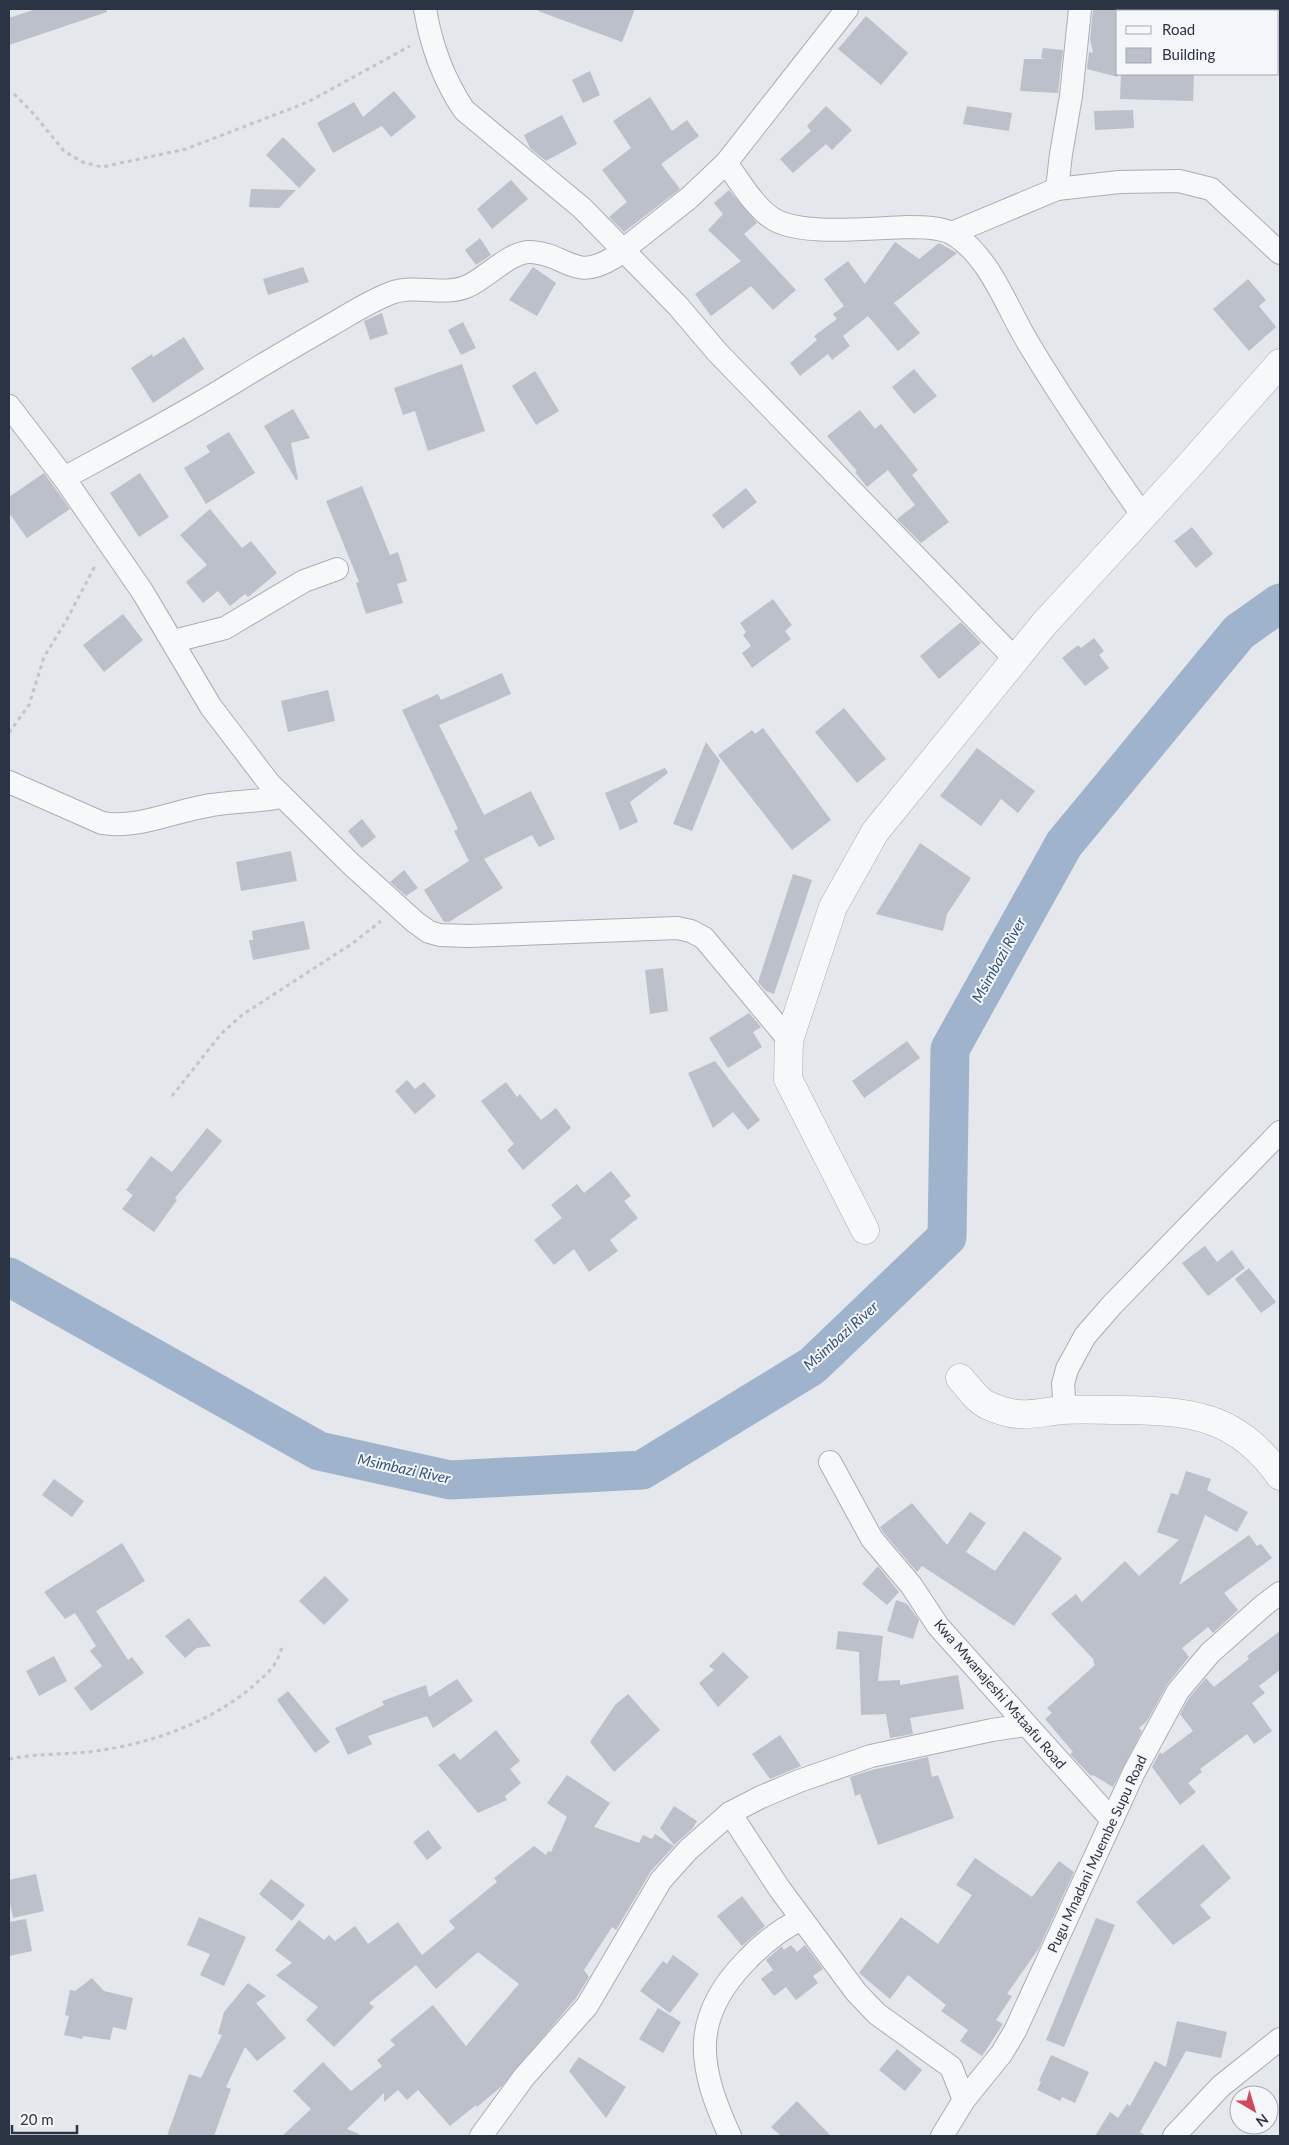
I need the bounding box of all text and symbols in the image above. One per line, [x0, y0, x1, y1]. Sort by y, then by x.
legend [1116, 10, 1279, 75]
text: Road [1162, 20, 1195, 38]
text: Building [1162, 45, 1215, 63]
water label: Msimbazi River [967, 913, 1029, 1005]
water label: Msimbazi River [799, 1296, 882, 1373]
water label: Msimbazi River [356, 1449, 453, 1487]
street label: Kwa Mwanajeshi Mstaafu Road [931, 1616, 1070, 1772]
street label: Pugu Mnadani Muembe Supu Road [1043, 1752, 1150, 1955]
north arrow [1229, 2085, 1279, 2135]
scale bar [12, 2102, 78, 2134]
text: 20 m [20, 2110, 54, 2128]
text: N [1253, 2111, 1272, 2131]

